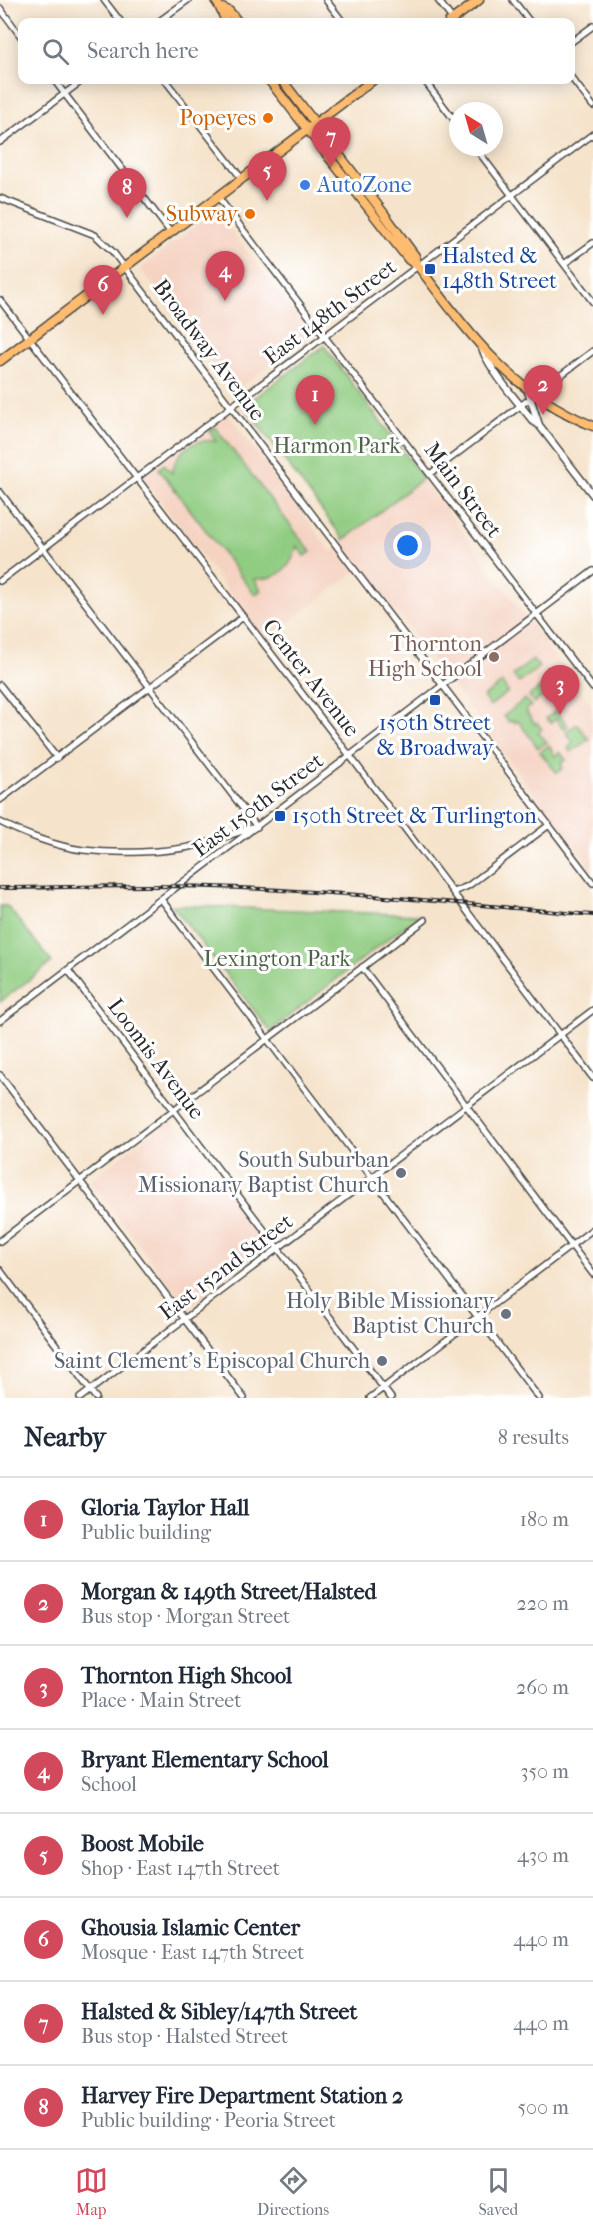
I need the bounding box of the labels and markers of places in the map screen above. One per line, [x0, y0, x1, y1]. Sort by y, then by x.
place label: Popeyes [179, 105, 256, 131]
marker: Popeyes [261, 111, 275, 125]
pin: 7 [312, 118, 350, 167]
pin: 5 [248, 152, 286, 201]
pin: 8 [108, 168, 146, 218]
place label: AutoZone [316, 172, 412, 198]
marker: AutoZone [298, 178, 312, 192]
place label: Subway [166, 201, 239, 227]
marker: Subway [243, 207, 257, 221]
place label: Halsted & 148th Street [442, 243, 557, 294]
pin: 4 [206, 252, 244, 301]
marker: Halsted & 148th Street [423, 262, 437, 276]
pin: 6 [84, 266, 122, 315]
pin: 2 [524, 366, 562, 415]
pin: 1 [296, 376, 334, 425]
place label: Thornton High School [368, 631, 482, 682]
marker: Thornton High School [487, 650, 501, 664]
pin: 3 [540, 666, 580, 715]
marker: 150th Street & Broadway [428, 693, 442, 707]
place label: 150th Street & Broadway [376, 710, 495, 761]
place label: 150th Street & Turlington [292, 803, 537, 829]
marker: 150th Street & Turlington [273, 809, 287, 823]
place label: South Suburban Missionary Baptist Church [138, 1147, 390, 1198]
marker: South Suburban Missionary Baptist Church [394, 1166, 408, 1180]
place label: Holy Bible Missionary Baptist Church [286, 1288, 495, 1339]
marker: Holy Bible Missionary Baptist Church [499, 1307, 513, 1321]
place label: Saint Clement's Episcopal Church [54, 1348, 371, 1374]
marker: Saint Clement's Episcopal Church [375, 1354, 389, 1368]

